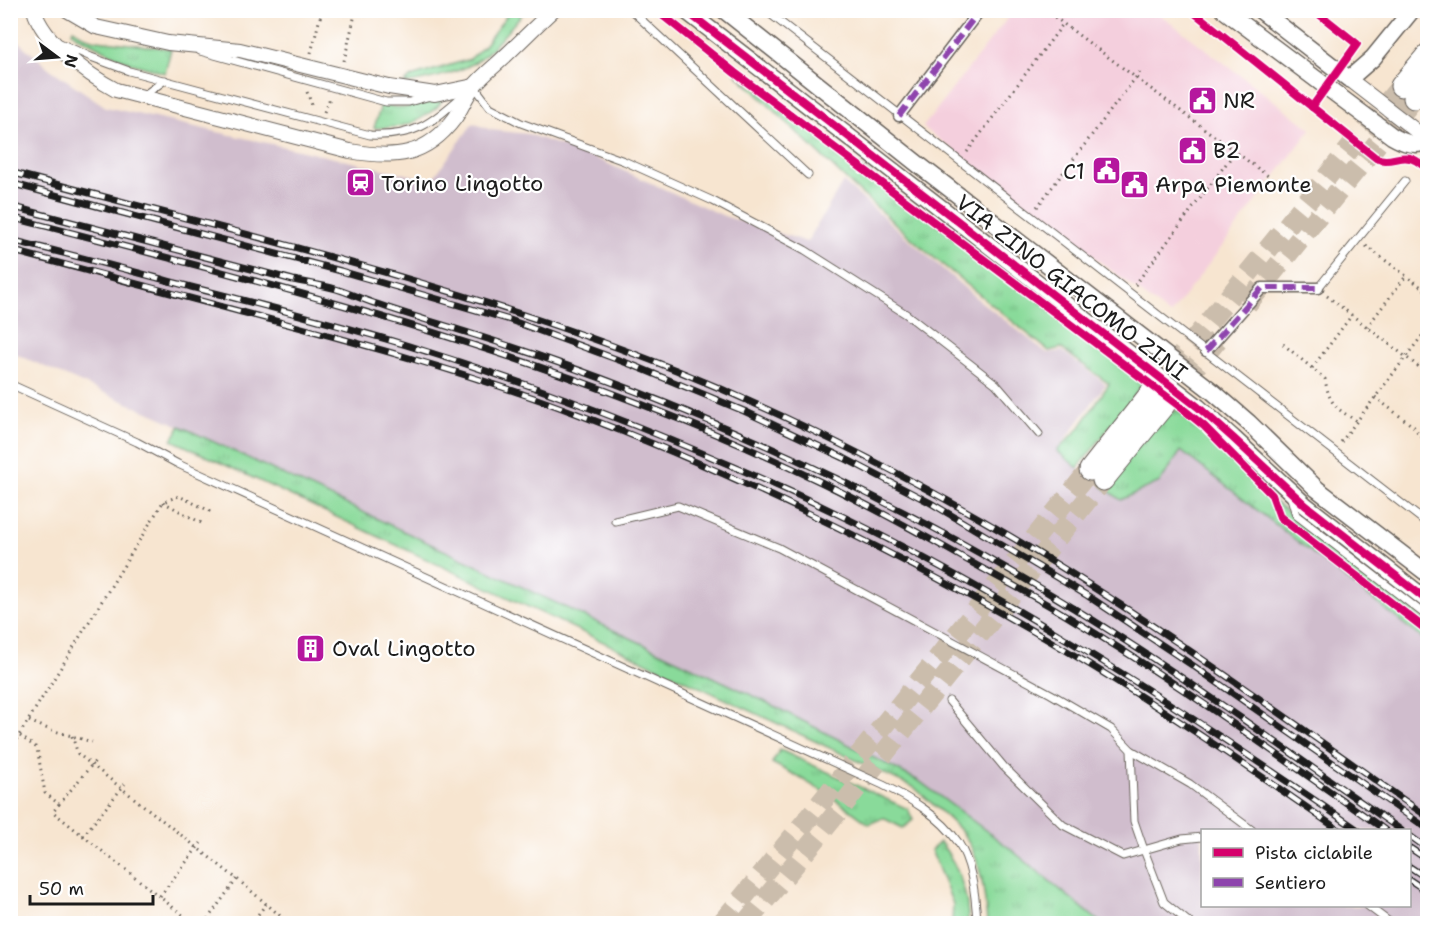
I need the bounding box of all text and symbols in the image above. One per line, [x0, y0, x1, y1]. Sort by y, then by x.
north arrow [27, 27, 87, 87]
text: N [59, 52, 83, 70]
public building icon: NR [1186, 84, 1218, 116]
place label: NR [1223, 86, 1255, 115]
public building icon: B2 [1176, 134, 1208, 166]
place label: B2 [1213, 136, 1241, 165]
public building icon: C1 [1090, 155, 1122, 187]
place label: C1 [1063, 157, 1085, 186]
station icon: Torino Lingotto [344, 167, 376, 199]
public building icon: Arpa Piemonte [1118, 168, 1150, 200]
place label: Torino Lingotto [381, 169, 543, 198]
place label: Arpa Piemonte [1155, 170, 1312, 199]
street label: VIA ZINO GIACOMO ZINI [950, 188, 1193, 387]
building icon: Oval Lingotto [295, 632, 327, 664]
place label: Oval Lingotto [332, 634, 476, 663]
legend [1201, 829, 1411, 907]
text: Pista ciclabile [1255, 841, 1373, 865]
scale bar [30, 868, 153, 906]
text: Sentiero [1255, 871, 1326, 895]
text: 50 m [39, 877, 84, 901]

